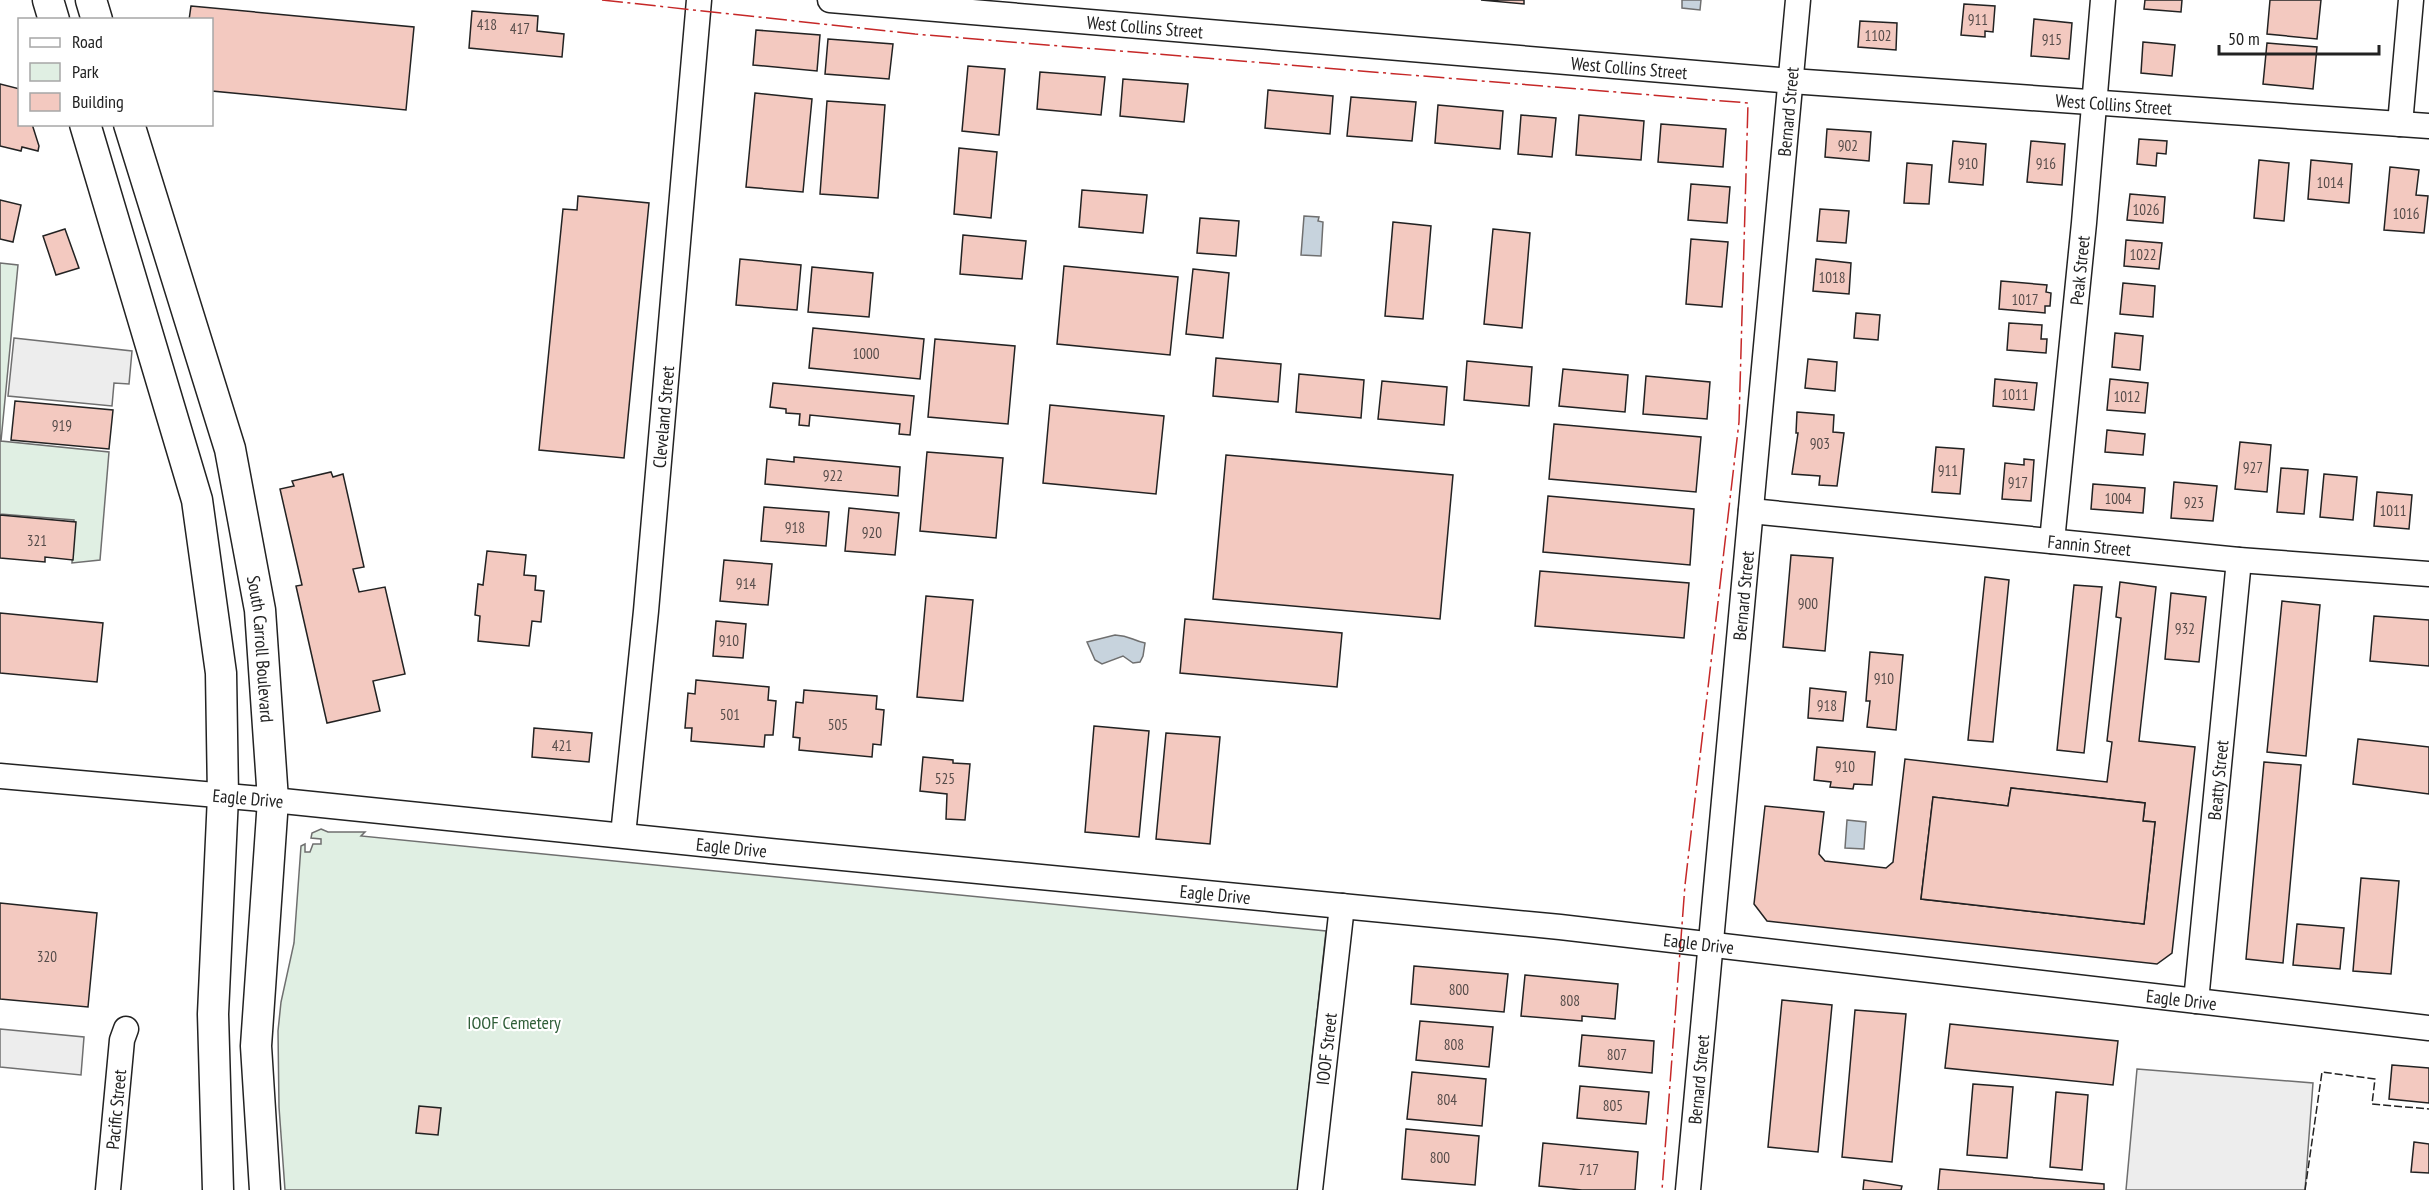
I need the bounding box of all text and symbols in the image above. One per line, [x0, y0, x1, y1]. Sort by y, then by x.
street label: West Collins Street [1086, 10, 1204, 43]
house number: 911 [1968, 10, 1988, 29]
house number: 418 [477, 15, 497, 34]
legend [18, 18, 213, 126]
scale bar [2219, 18, 2380, 56]
house number: 417 [510, 19, 530, 38]
house number: 1102 [1864, 26, 1892, 45]
text: 50 m [2228, 27, 2260, 50]
text: Road [72, 30, 103, 53]
house number: 915 [2042, 30, 2062, 49]
street label: West Collins Street [1570, 51, 1688, 84]
text: Park [72, 60, 99, 83]
street label: Bernard Street [1772, 66, 1803, 157]
street label: West Collins Street [2055, 88, 2173, 119]
text: Building [72, 90, 124, 113]
house number: 902 [1838, 136, 1858, 155]
house number: 910 [1958, 154, 1978, 173]
house number: 916 [2036, 154, 2056, 173]
house number: 1014 [2316, 173, 2344, 192]
house number: 1026 [2132, 200, 2160, 219]
house number: 1016 [2392, 204, 2420, 223]
street label: Peak Street [2064, 234, 2094, 306]
house number: 1022 [2129, 245, 2157, 264]
house number: 1018 [1818, 268, 1846, 287]
house number: 1017 [2011, 290, 2039, 309]
house number: 1000 [852, 344, 880, 363]
street label: Cleveland Street [647, 365, 679, 469]
house number: 1011 [2001, 385, 2029, 404]
house number: 1012 [2113, 387, 2141, 406]
house number: 919 [52, 416, 72, 435]
house number: 903 [1810, 434, 1830, 453]
house number: 927 [2243, 458, 2263, 477]
house number: 911 [1938, 461, 1958, 480]
house number: 922 [823, 466, 843, 485]
house number: 917 [2008, 473, 2028, 492]
house number: 1004 [2104, 489, 2132, 508]
house number: 923 [2184, 493, 2204, 512]
house number: 1011 [2379, 501, 2407, 520]
house number: 918 [785, 518, 805, 537]
house number: 920 [862, 523, 882, 542]
street label: Fannin Street [2047, 529, 2132, 561]
house number: 321 [27, 531, 47, 550]
street label: Bernard Street [1727, 550, 1759, 641]
street label: South Carroll Boulevard [242, 574, 279, 723]
house number: 914 [736, 574, 756, 593]
house number: 900 [1798, 594, 1818, 613]
house number: 932 [2175, 619, 2195, 638]
house number: 910 [719, 631, 739, 650]
house number: 910 [1874, 669, 1894, 688]
house number: 918 [1817, 696, 1837, 715]
house number: 501 [720, 705, 740, 724]
house number: 505 [828, 715, 848, 734]
house number: 421 [552, 736, 572, 755]
street label: Beatty Street [2202, 739, 2233, 821]
house number: 910 [1835, 757, 1855, 776]
house number: 525 [935, 769, 955, 788]
street label: Eagle Drive [212, 783, 285, 813]
street label: Eagle Drive [695, 832, 768, 862]
street label: Eagle Drive [1179, 879, 1252, 909]
street label: Eagle Drive [1662, 928, 1735, 959]
house number: 320 [37, 947, 57, 966]
house number: 800 [1449, 980, 1469, 999]
street label: Eagle Drive [2145, 984, 2218, 1015]
house number: 808 [1560, 991, 1580, 1010]
park label: IOOF Cemetery [467, 1011, 561, 1034]
street label: IOOF Street [1310, 1012, 1341, 1086]
street label: Bernard Street [1683, 1034, 1714, 1125]
house number: 808 [1444, 1035, 1464, 1054]
house number: 807 [1607, 1045, 1627, 1064]
street label: Pacific Street [100, 1068, 131, 1150]
house number: 804 [1437, 1090, 1457, 1109]
house number: 805 [1603, 1096, 1623, 1115]
house number: 800 [1430, 1148, 1450, 1167]
house number: 717 [1579, 1160, 1599, 1179]

